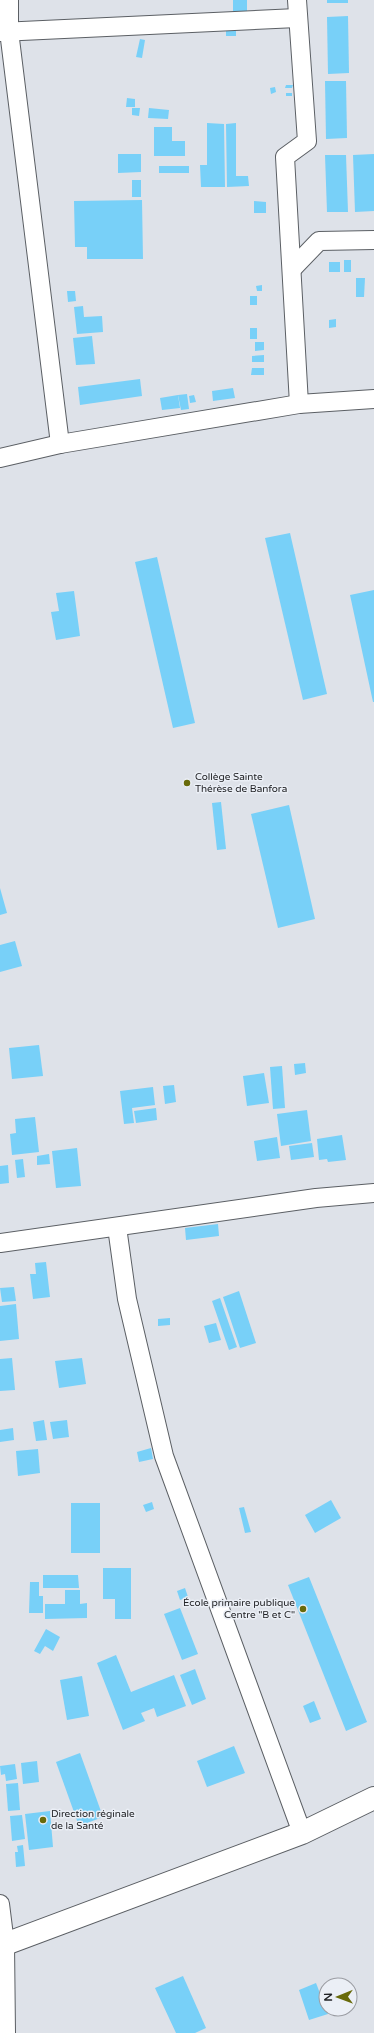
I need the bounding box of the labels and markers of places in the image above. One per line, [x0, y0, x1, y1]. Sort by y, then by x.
place label: Collège Sainte Thérèse de Banfora [195, 771, 287, 795]
marker: Collège Sainte Thérèse de Banfora [182, 778, 192, 788]
place label: École primaire publique Centre "B et C" [183, 1597, 295, 1621]
marker: École primaire publique Centre "B et C" [298, 1604, 308, 1614]
place label: Direction réginale de la Santé [51, 1808, 135, 1832]
marker: Direction réginale de la Santé [38, 1815, 48, 1825]

